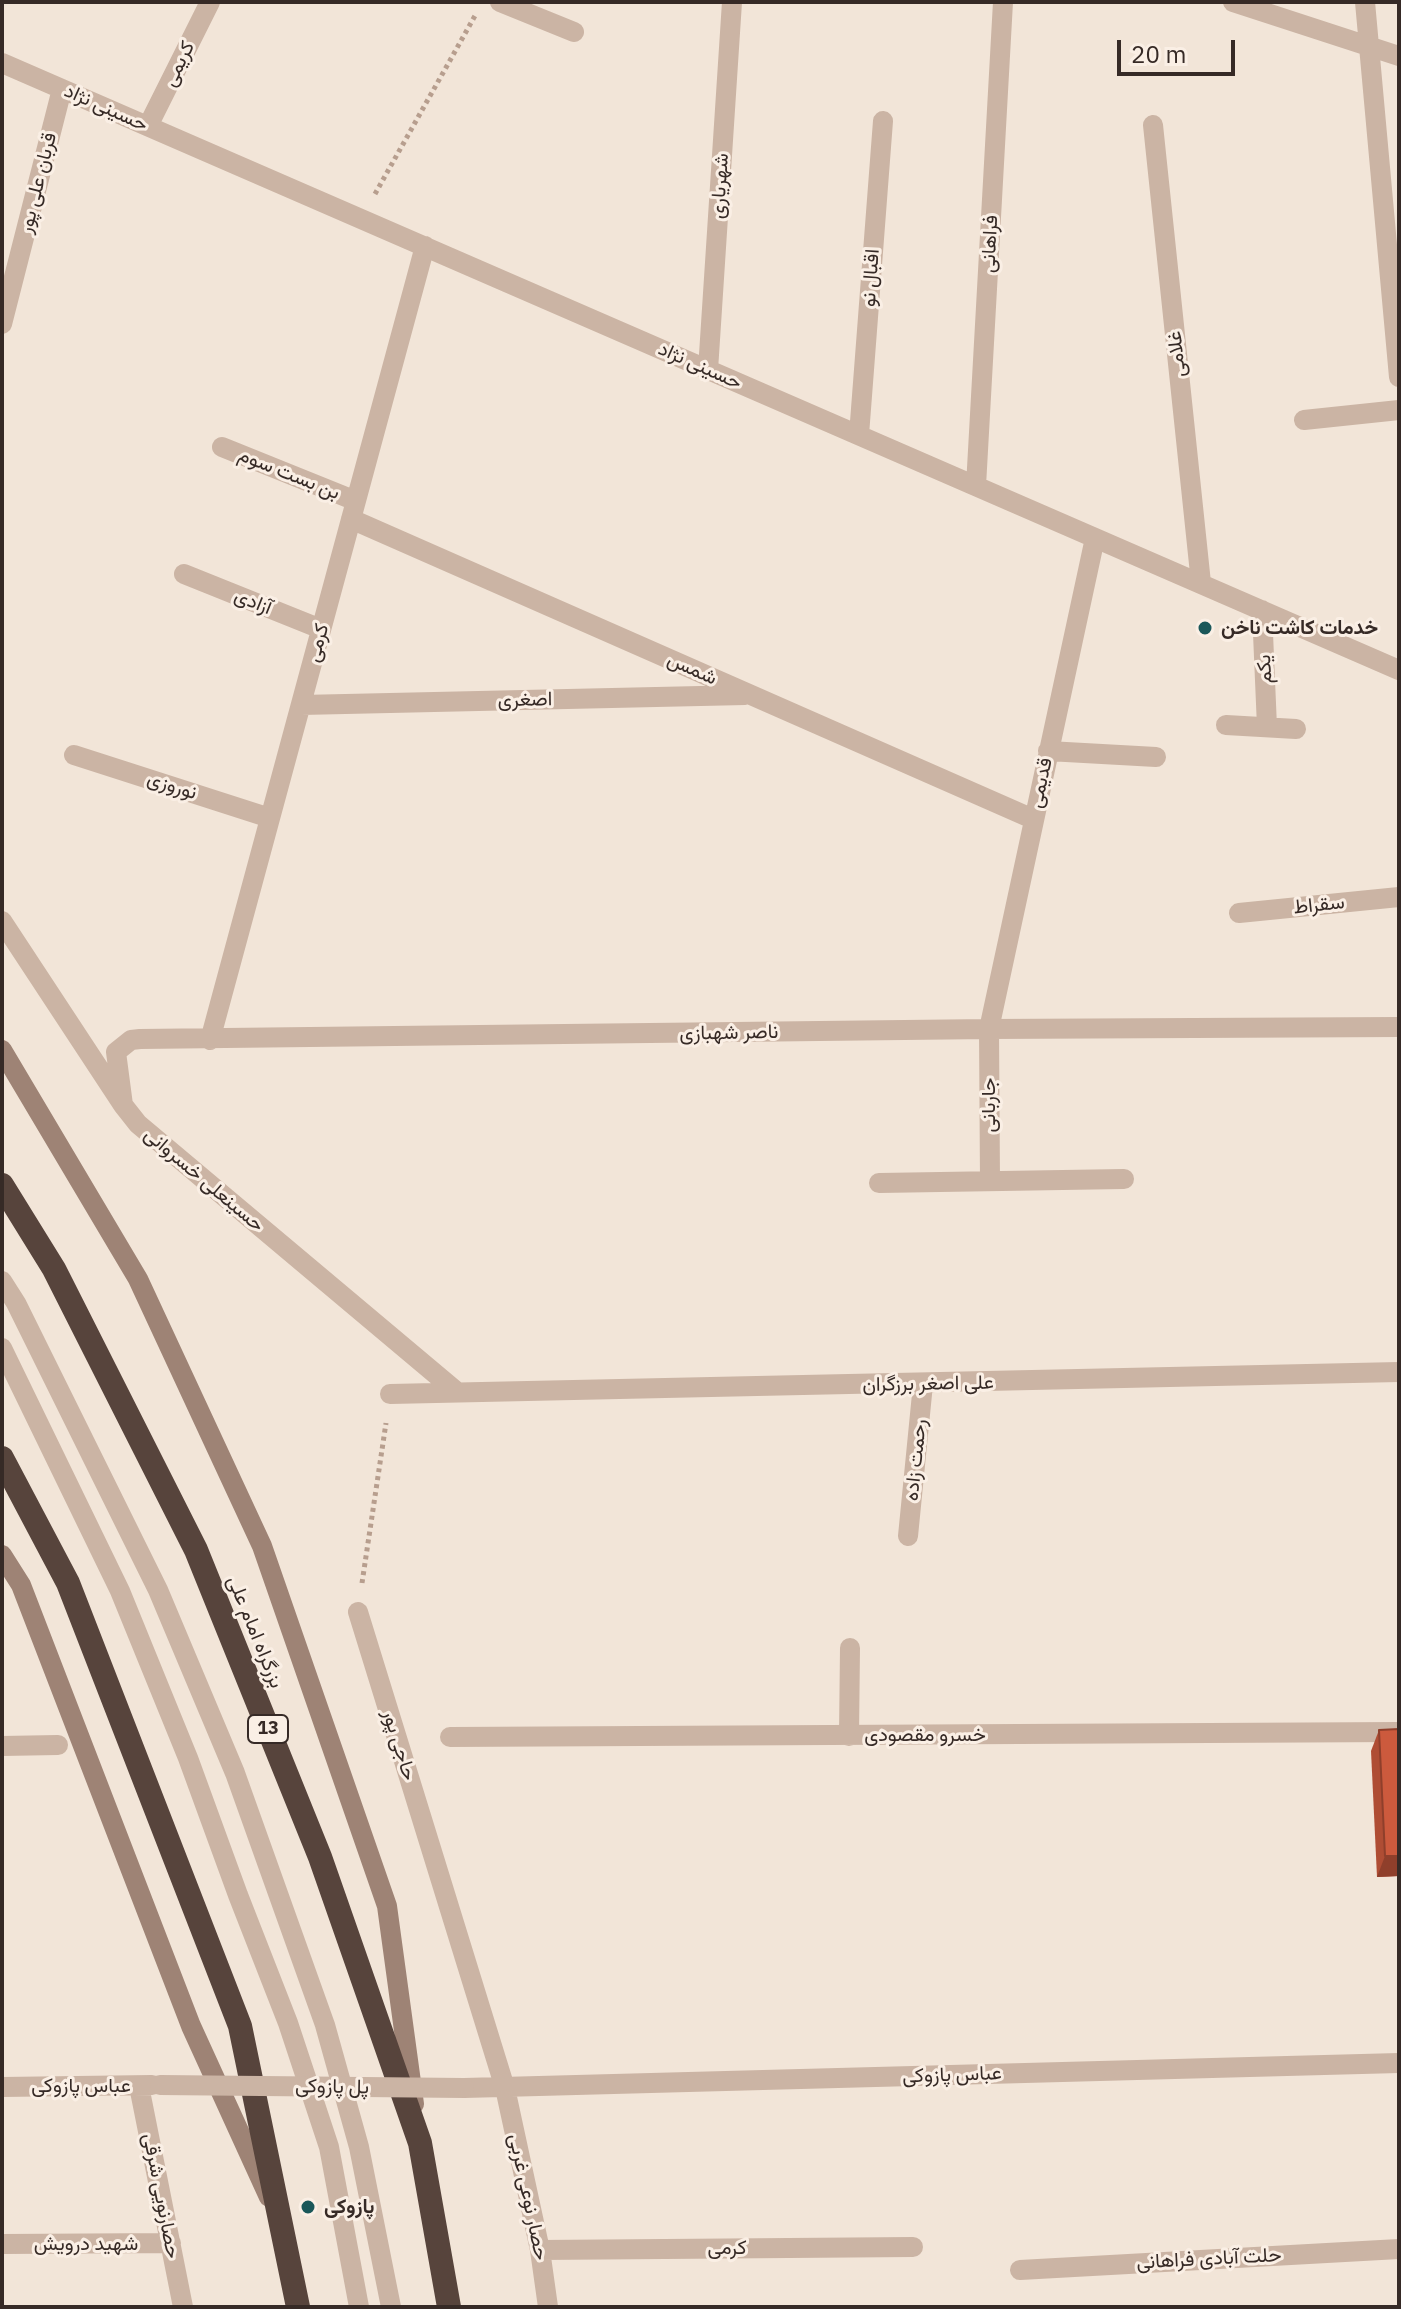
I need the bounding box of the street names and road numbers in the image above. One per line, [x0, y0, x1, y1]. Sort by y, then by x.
street label: کریمی [158, 37, 200, 91]
street label: حسینی نژاد [61, 79, 151, 137]
street label: قربان علی پور [14, 130, 62, 236]
street label: شهریاری [706, 152, 734, 220]
street label: فراهانی [977, 214, 1003, 274]
street label: اقبال نو [857, 248, 885, 308]
street label: غلامی [1163, 330, 1191, 378]
street label: حسینی نژاد [655, 337, 745, 395]
street label: بن بست سوم [235, 443, 343, 505]
street label: آزادی [231, 584, 275, 620]
street label: کرمی [301, 621, 335, 665]
street label: شمس [663, 647, 721, 691]
street label: یکم [1252, 654, 1278, 684]
street label: اصغری [497, 688, 553, 712]
street label: قدیمی [1024, 756, 1058, 810]
street label: نوروزی [144, 767, 200, 805]
street label: سقراط [1292, 890, 1346, 920]
street label: ناصر شهبازی [679, 1020, 779, 1046]
street label: جاربانی [977, 1078, 1001, 1132]
street label: حسینعلی خسروانی [139, 1123, 269, 1237]
street label: علی اصغر برزگران [862, 1371, 994, 1397]
street label: رحمت زاده [900, 1418, 932, 1502]
street label: بزرگراه امام علی [222, 1572, 288, 1692]
street label: حاجی پور [377, 1707, 421, 1783]
road number: 13 [248, 1715, 288, 1743]
street label: خسرو مقصودی [864, 1723, 986, 1747]
street label: عباس پازوکی [902, 2061, 1002, 2089]
street label: عباس پازوکی [31, 2074, 131, 2098]
street label: پل پازوکی [295, 2074, 369, 2100]
street label: حصارنویی شرقی [137, 2131, 185, 2261]
street label: حصار نوعی غربی [503, 2132, 553, 2262]
street label: شهید درویش [34, 2232, 138, 2256]
street label: کرمی [707, 2236, 747, 2260]
street label: حلت آبادی فراهانی [1136, 2243, 1282, 2275]

